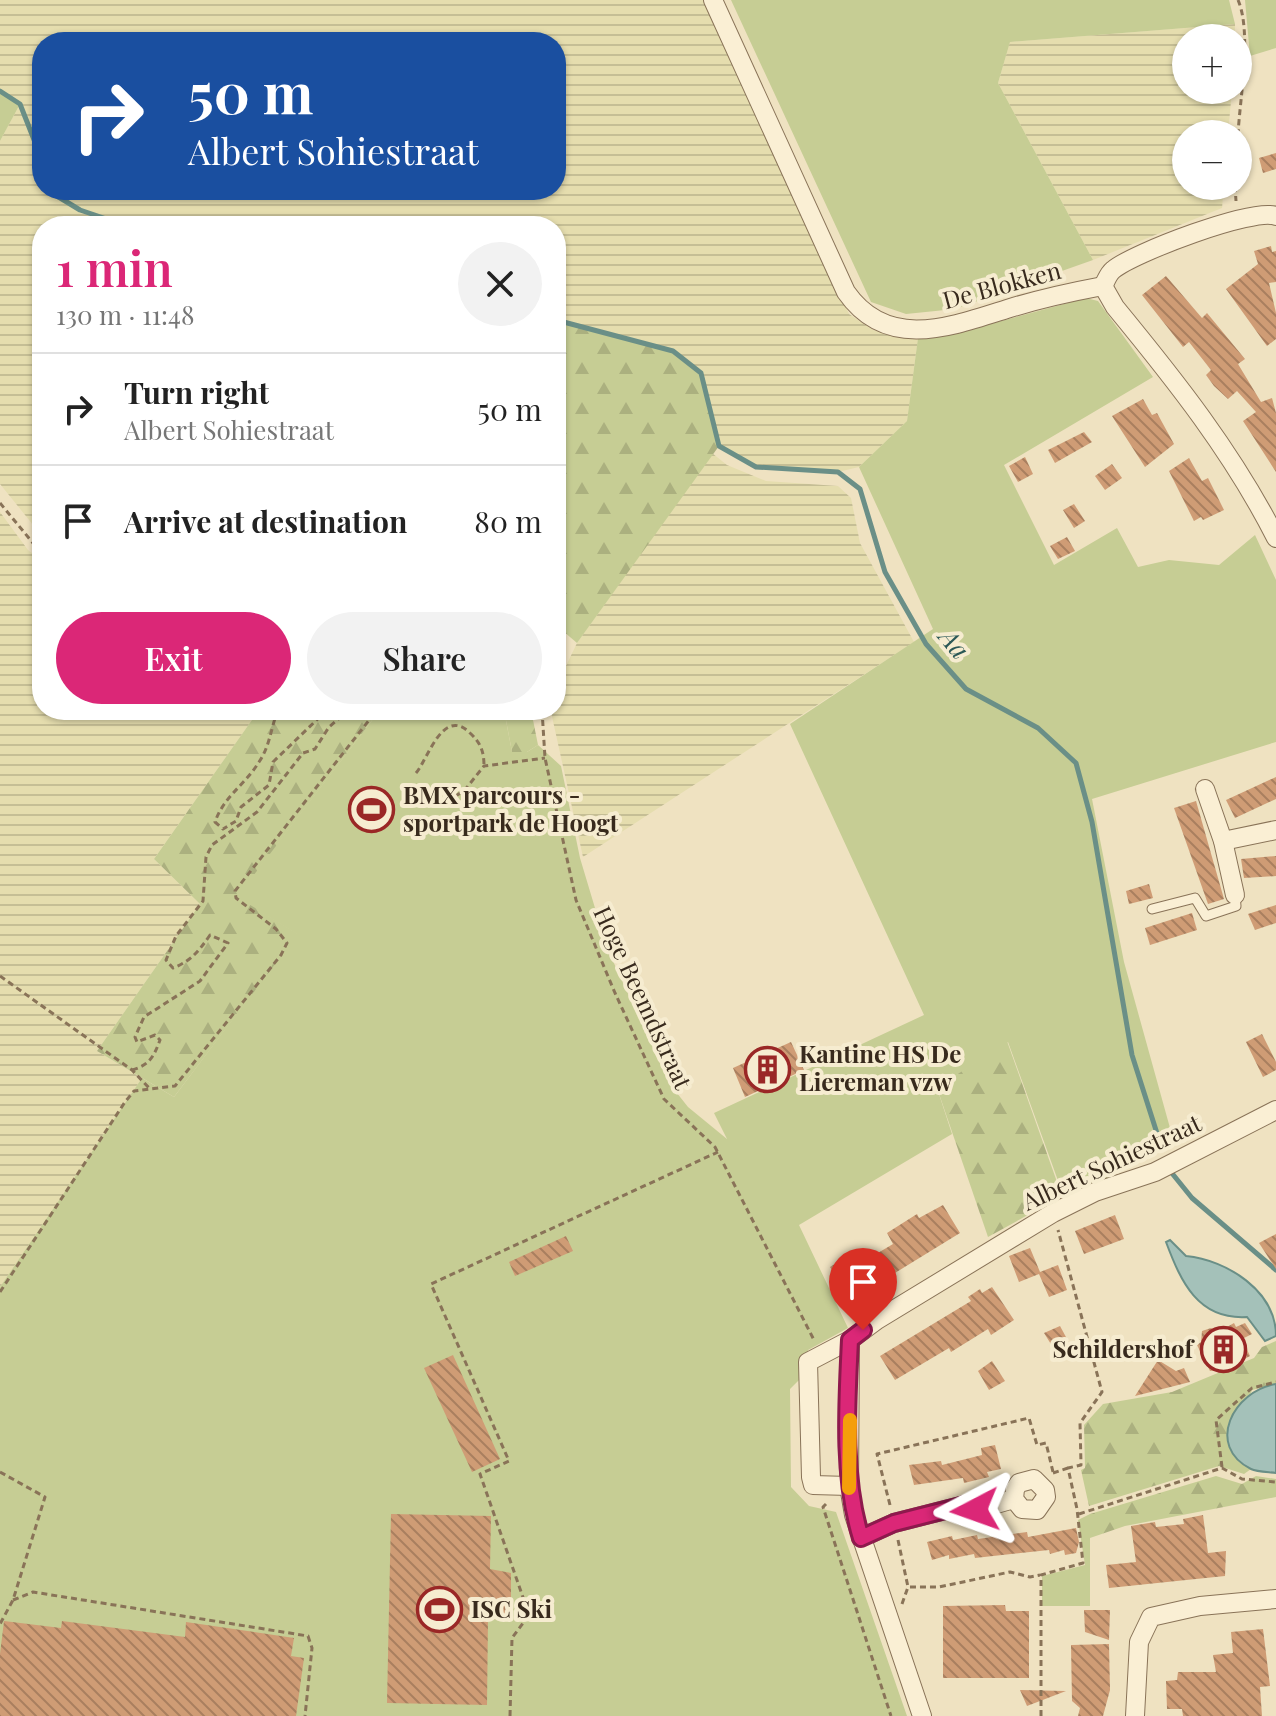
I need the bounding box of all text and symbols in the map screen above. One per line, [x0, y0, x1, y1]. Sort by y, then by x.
map controls [1172, 24, 1252, 200]
button: + [1172, 24, 1252, 104]
text: 50 m [188, 54, 314, 129]
icon: right [56, 64, 160, 168]
button: − [1172, 120, 1252, 200]
text: Albert Sohiestraat [188, 126, 479, 174]
text: 1 min [56, 235, 173, 299]
button: close [458, 242, 542, 326]
street label: De Blokken [939, 253, 1064, 315]
text: 130 m · 11:48 [56, 297, 194, 332]
text: Turn right [124, 372, 269, 412]
icon: right [56, 387, 100, 431]
text: 50 m [477, 389, 542, 429]
text: Albert Sohiestraat [124, 412, 334, 447]
icon: arrive [56, 499, 100, 543]
text: Arrive at destination [124, 501, 407, 541]
text: 80 m [474, 501, 542, 541]
button: Exit [56, 612, 291, 704]
button: Share [307, 612, 542, 704]
water label: Aa [930, 618, 978, 666]
place label: BMX parcours - sportpark de Hoogt [403, 778, 619, 838]
sports icon: BMX parcours - sportpark de Hoogt [348, 786, 396, 834]
street label: Hoge Beemdstraat [587, 901, 700, 1094]
place label: Kantine HS De Liereman vzw [799, 1037, 961, 1097]
building icon: Kantine HS De Liereman vzw [744, 1045, 792, 1093]
street label: Albert Sohiestraat [1016, 1106, 1206, 1217]
pin [829, 1248, 897, 1330]
icon: arrive [841, 1260, 885, 1304]
building icon: Schildershof [1200, 1326, 1248, 1374]
place label: Schildershof [1053, 1332, 1196, 1364]
position arrow [933, 1468, 1017, 1552]
sports icon: ISC Ski [416, 1586, 464, 1634]
place label: ISC Ski [471, 1592, 552, 1624]

